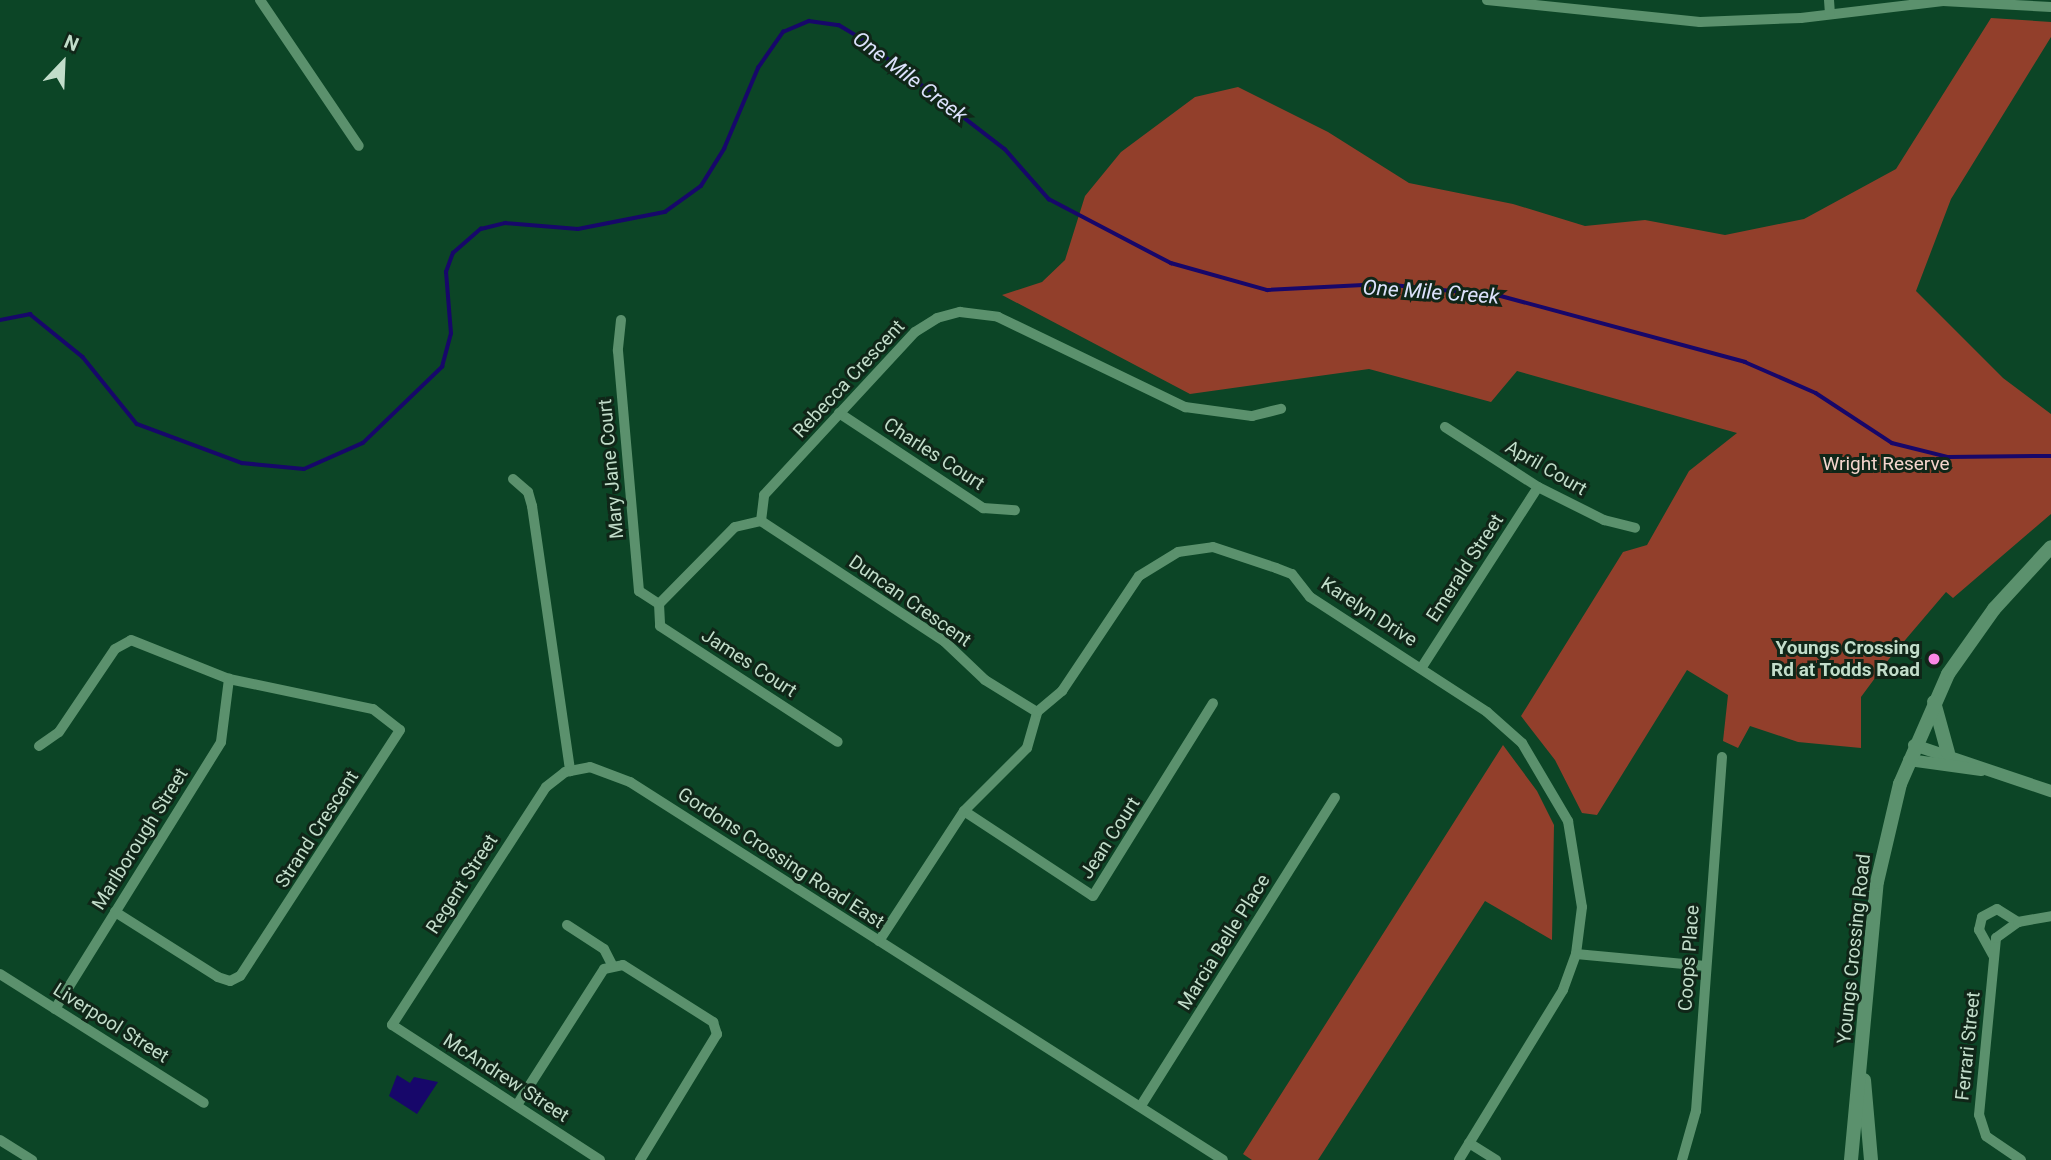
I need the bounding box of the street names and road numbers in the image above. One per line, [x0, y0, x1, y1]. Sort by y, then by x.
street label: Rebecca Crescent [789, 315, 909, 443]
street label: Mary Jane Court [594, 398, 628, 540]
street label: Charles Court [879, 413, 989, 495]
street label: April Court [1501, 436, 1591, 500]
street label: Emerald Street [1422, 510, 1508, 626]
street label: Duncan Crescent [844, 550, 976, 652]
street label: Karelyn Drive [1317, 572, 1421, 652]
street label: James Court [697, 624, 801, 702]
street label: Marlborough Street [87, 764, 193, 914]
street label: Strand Crescent [271, 766, 363, 892]
street label: Gordons Crossing Road East [673, 783, 889, 933]
street label: Jean Court [1075, 793, 1145, 883]
street label: Regent Street [421, 830, 503, 938]
street label: Youngs Crossing Road [1833, 853, 1875, 1045]
street label: Marcia Belle Place [1173, 870, 1275, 1014]
street label: Coops Place [1674, 904, 1704, 1012]
street label: Liverpool Street [49, 978, 173, 1068]
street label: Ferrari Street [1951, 991, 1985, 1101]
street label: McAndrew Street [439, 1029, 573, 1127]

